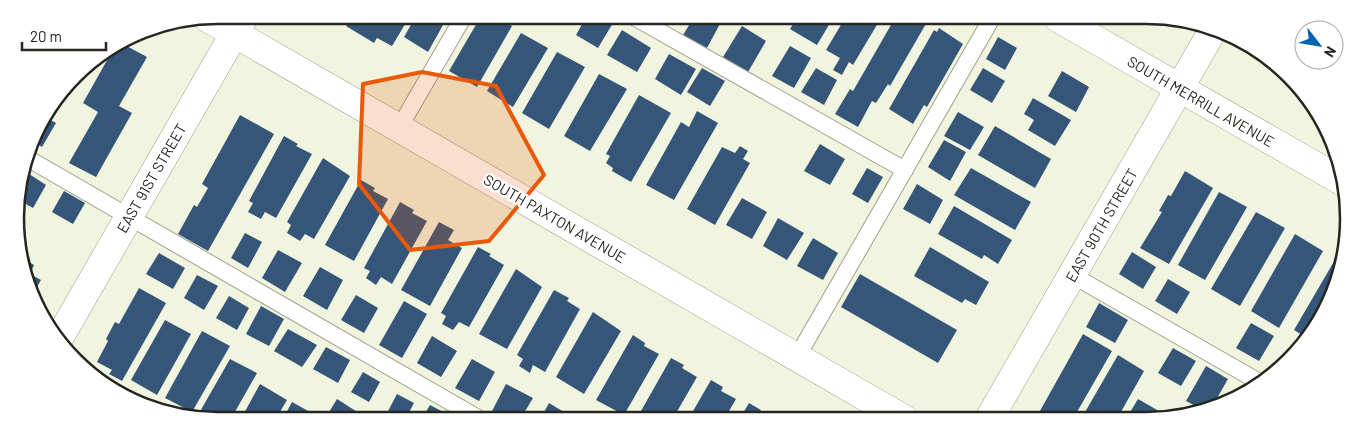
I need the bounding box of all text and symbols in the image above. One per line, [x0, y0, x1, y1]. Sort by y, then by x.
scale bar [22, 20, 106, 52]
north arrow [1294, 20, 1344, 70]
text: 20 m [30, 27, 62, 45]
text: N [1321, 44, 1340, 60]
street label: SOUTH MERRILL AVENUE [1125, 52, 1277, 150]
street label: EAST 91ST STREET [112, 120, 190, 236]
street label: EAST 90TH STREET [1061, 165, 1141, 285]
street label: SOUTH PAXTON AVENUE [481, 170, 629, 266]

